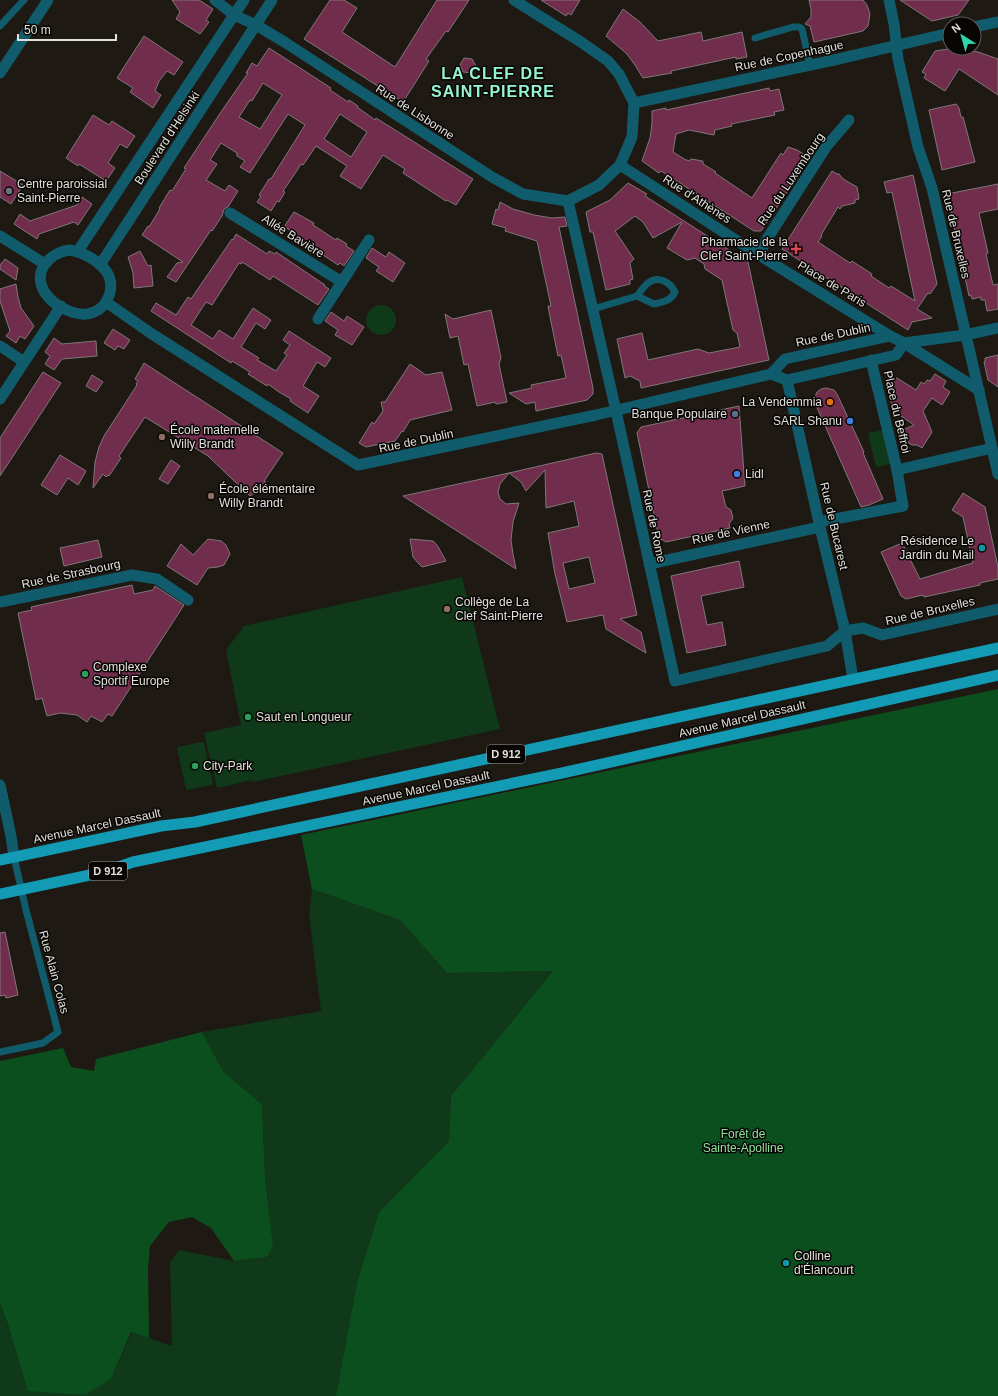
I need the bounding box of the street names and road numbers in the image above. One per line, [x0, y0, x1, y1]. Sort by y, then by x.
street label: Rue de Copenhague [733, 38, 845, 74]
street label: Rue de Lisbonne [373, 81, 457, 143]
street label: Boulevard d'Helsinki [132, 89, 202, 187]
street label: Rue du Luxembourg [755, 130, 827, 228]
street label: Rue d'Athènes [660, 172, 734, 226]
street label: Rue de Bruxelles [939, 188, 973, 280]
street label: Allée Bavière [259, 211, 327, 261]
street label: Place de Paris [795, 258, 869, 310]
street label: Rue de Dublin [794, 320, 872, 350]
street label: Place du Beffroi [881, 369, 913, 455]
street label: Rue de Dublin [377, 426, 455, 456]
street label: Rue de Bucarest [817, 481, 851, 572]
street label: Rue de Rome [639, 488, 669, 564]
street label: Rue de Vienne [691, 517, 771, 547]
street label: Rue de Strasbourg [20, 557, 122, 591]
street label: Rue de Bruxelles [884, 594, 976, 628]
street label: Avenue Marcel Dassault [677, 697, 807, 740]
road number: D 912 [487, 745, 525, 763]
street label: Avenue Marcel Dassault [361, 768, 492, 808]
street label: Avenue Marcel Dassault [32, 806, 163, 846]
road number: D 912 [89, 862, 127, 880]
street label: Rue Alain Colas [36, 929, 72, 1015]

